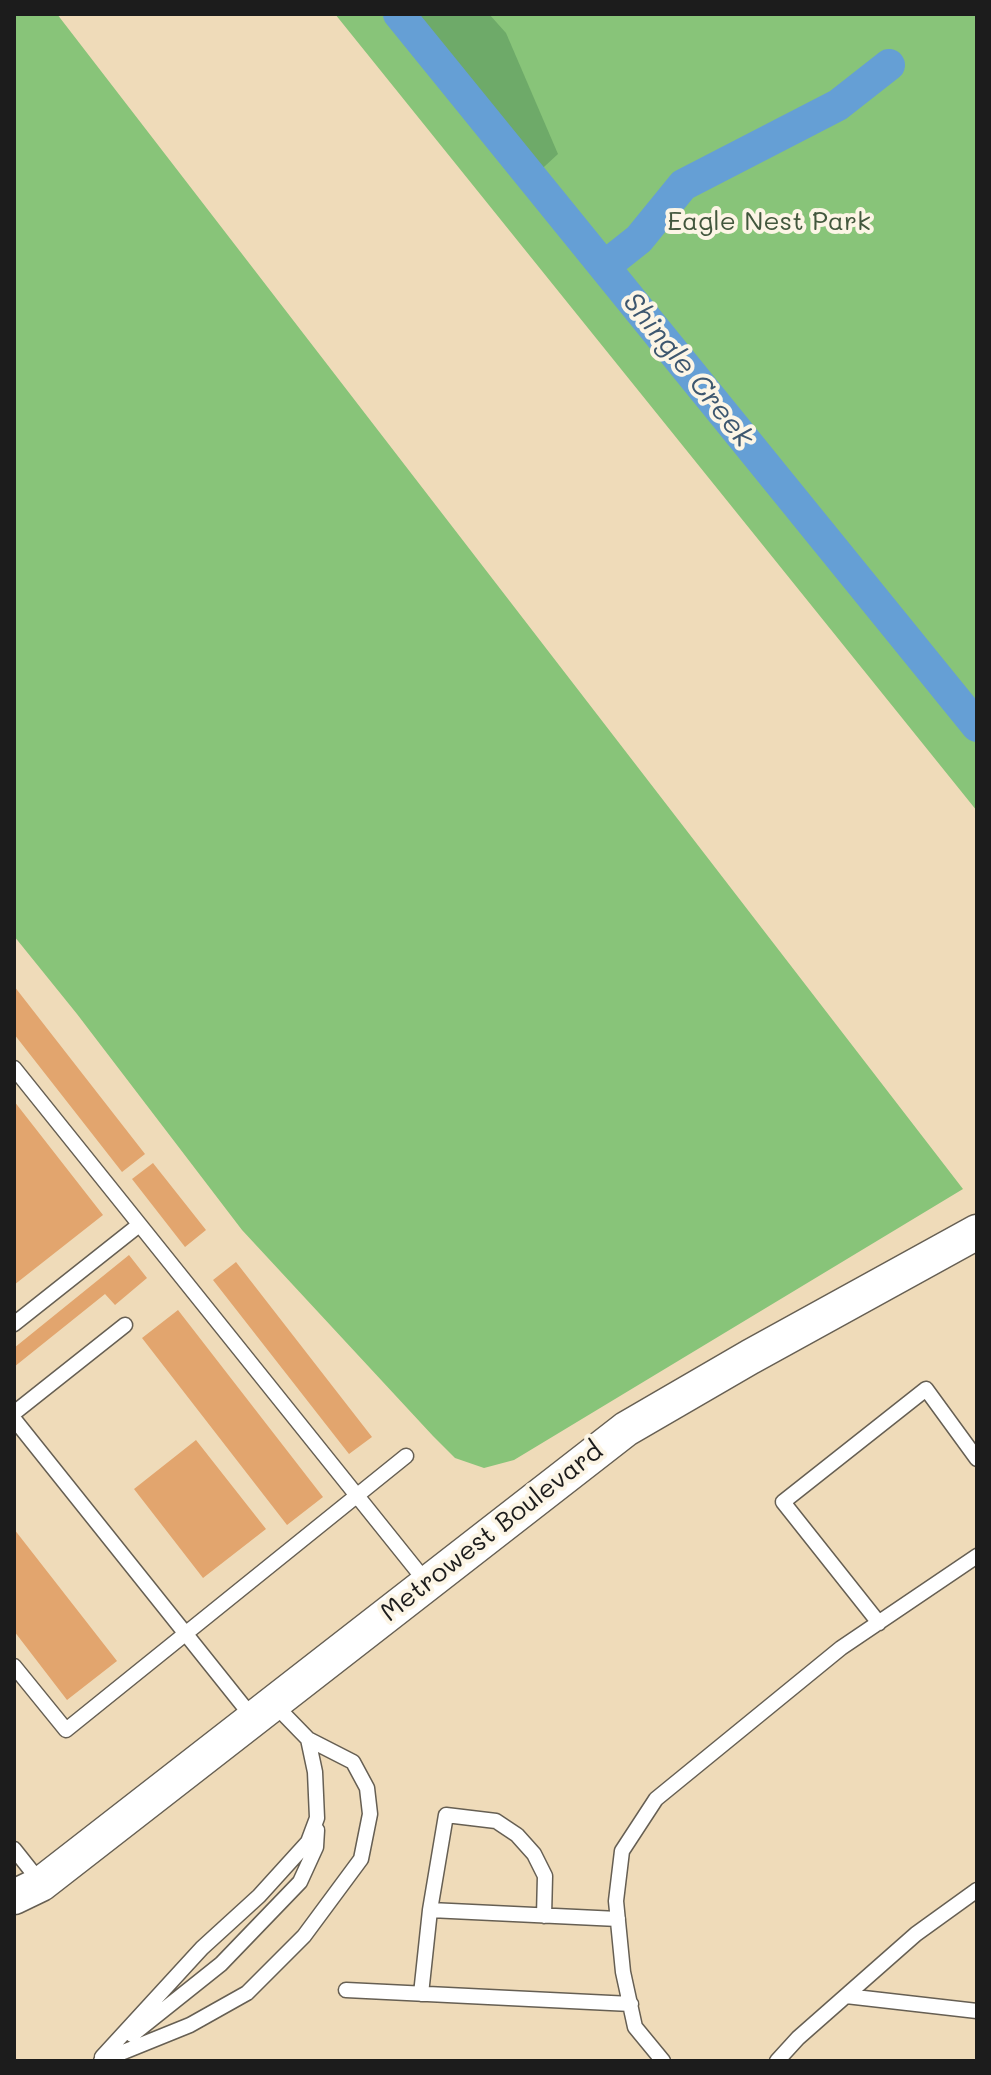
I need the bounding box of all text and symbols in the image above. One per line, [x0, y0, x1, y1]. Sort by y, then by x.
park label: Eagle Nest Park [667, 206, 871, 238]
water label: Shingle Creek [616, 286, 760, 454]
street label: Metrowest Boulevard [375, 1436, 609, 1628]

